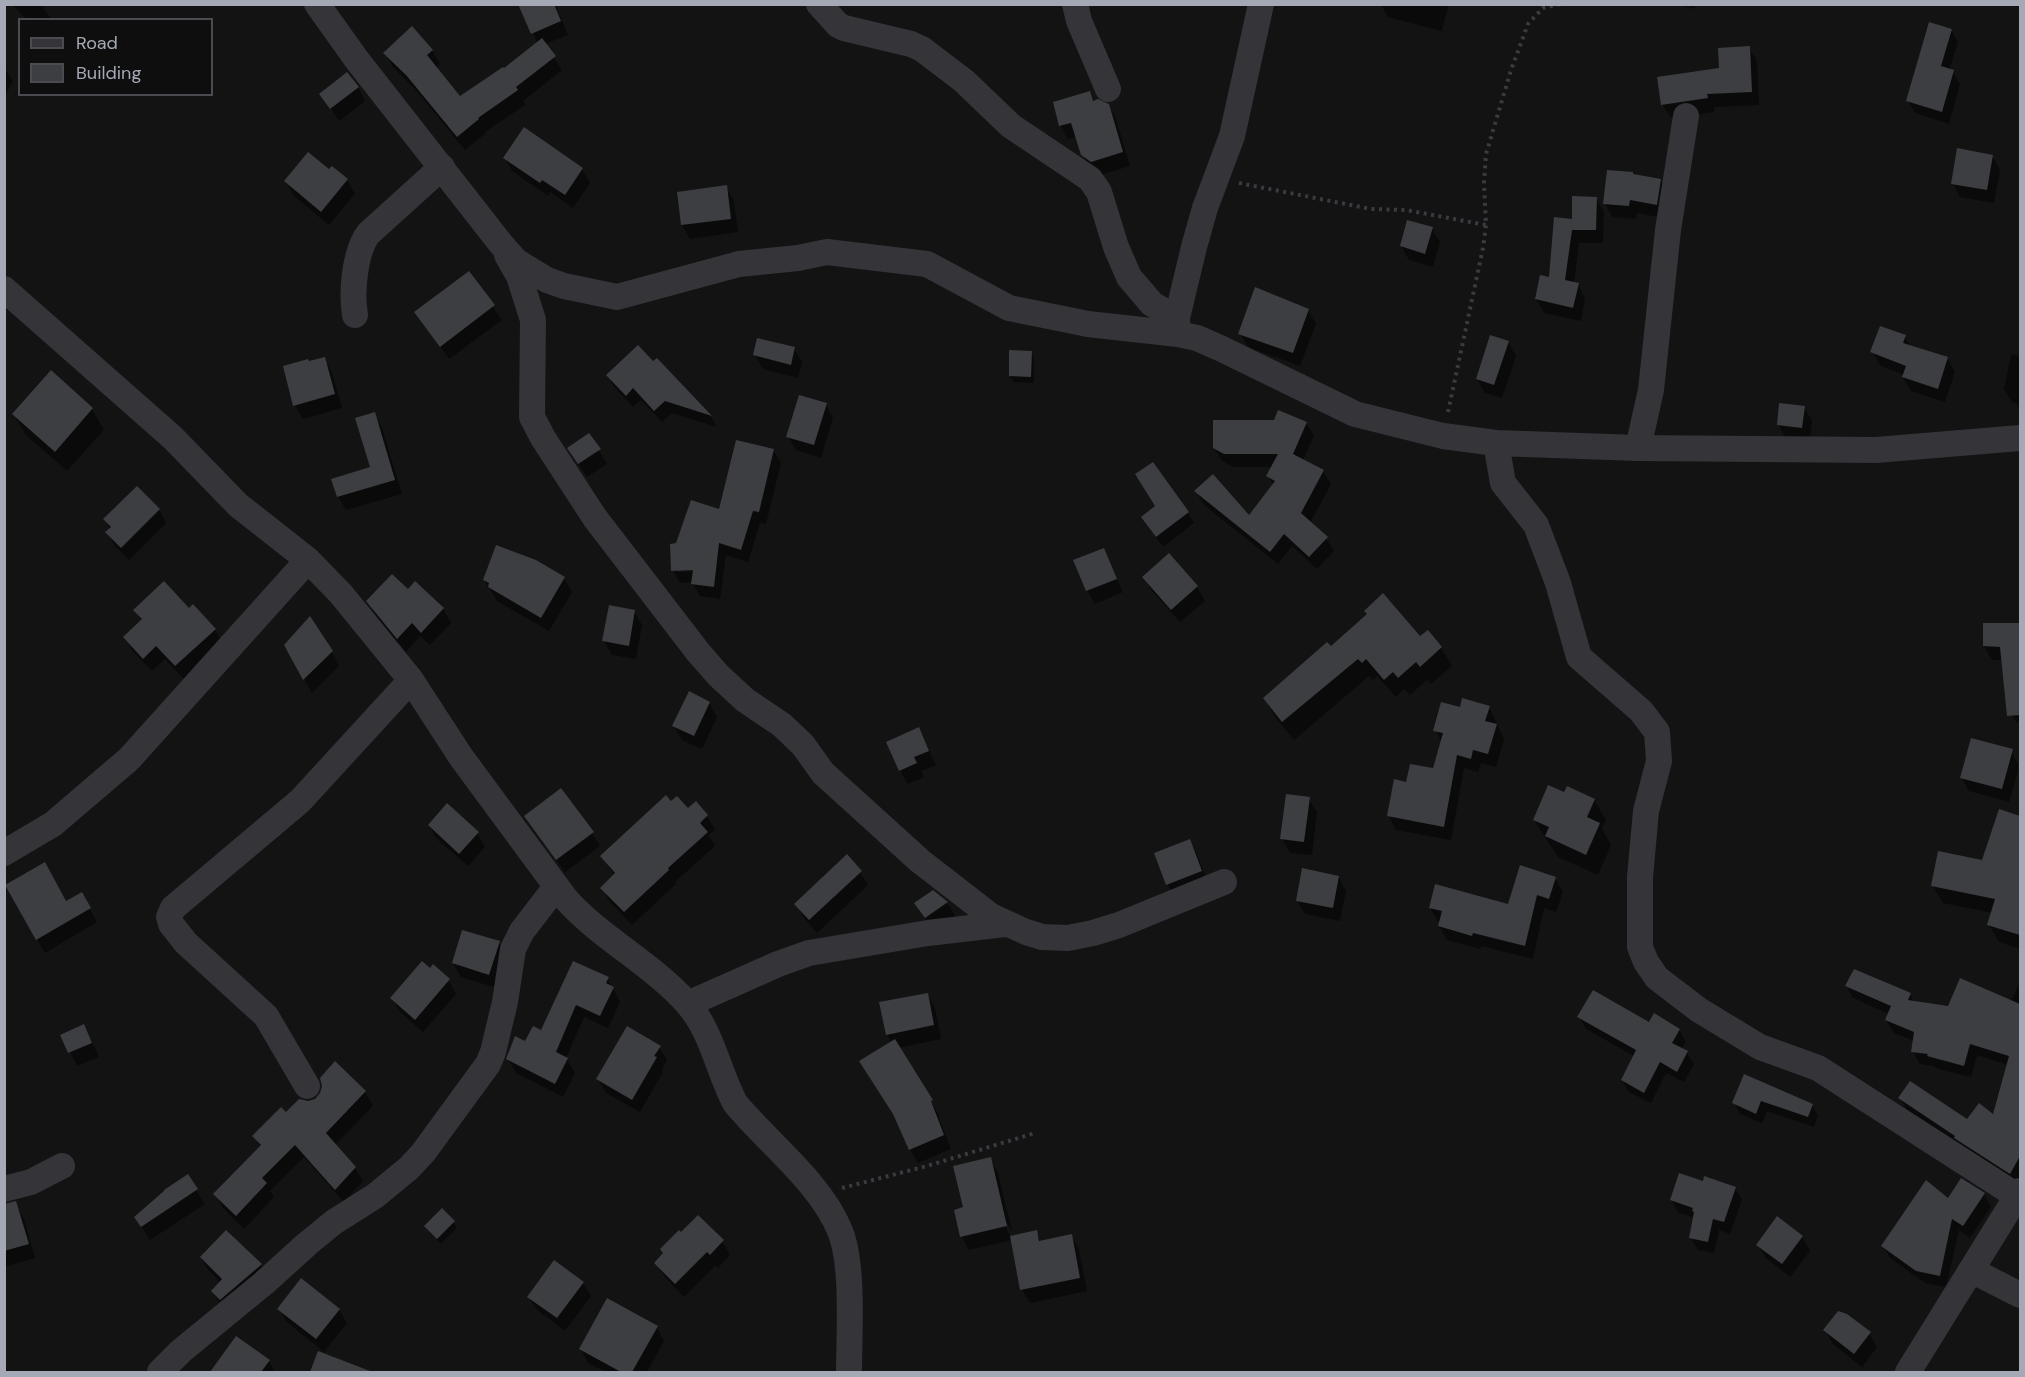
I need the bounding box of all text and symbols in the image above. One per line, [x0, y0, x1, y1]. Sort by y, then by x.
legend [18, 18, 213, 96]
text: Road [76, 31, 118, 55]
text: Building [76, 61, 141, 85]

